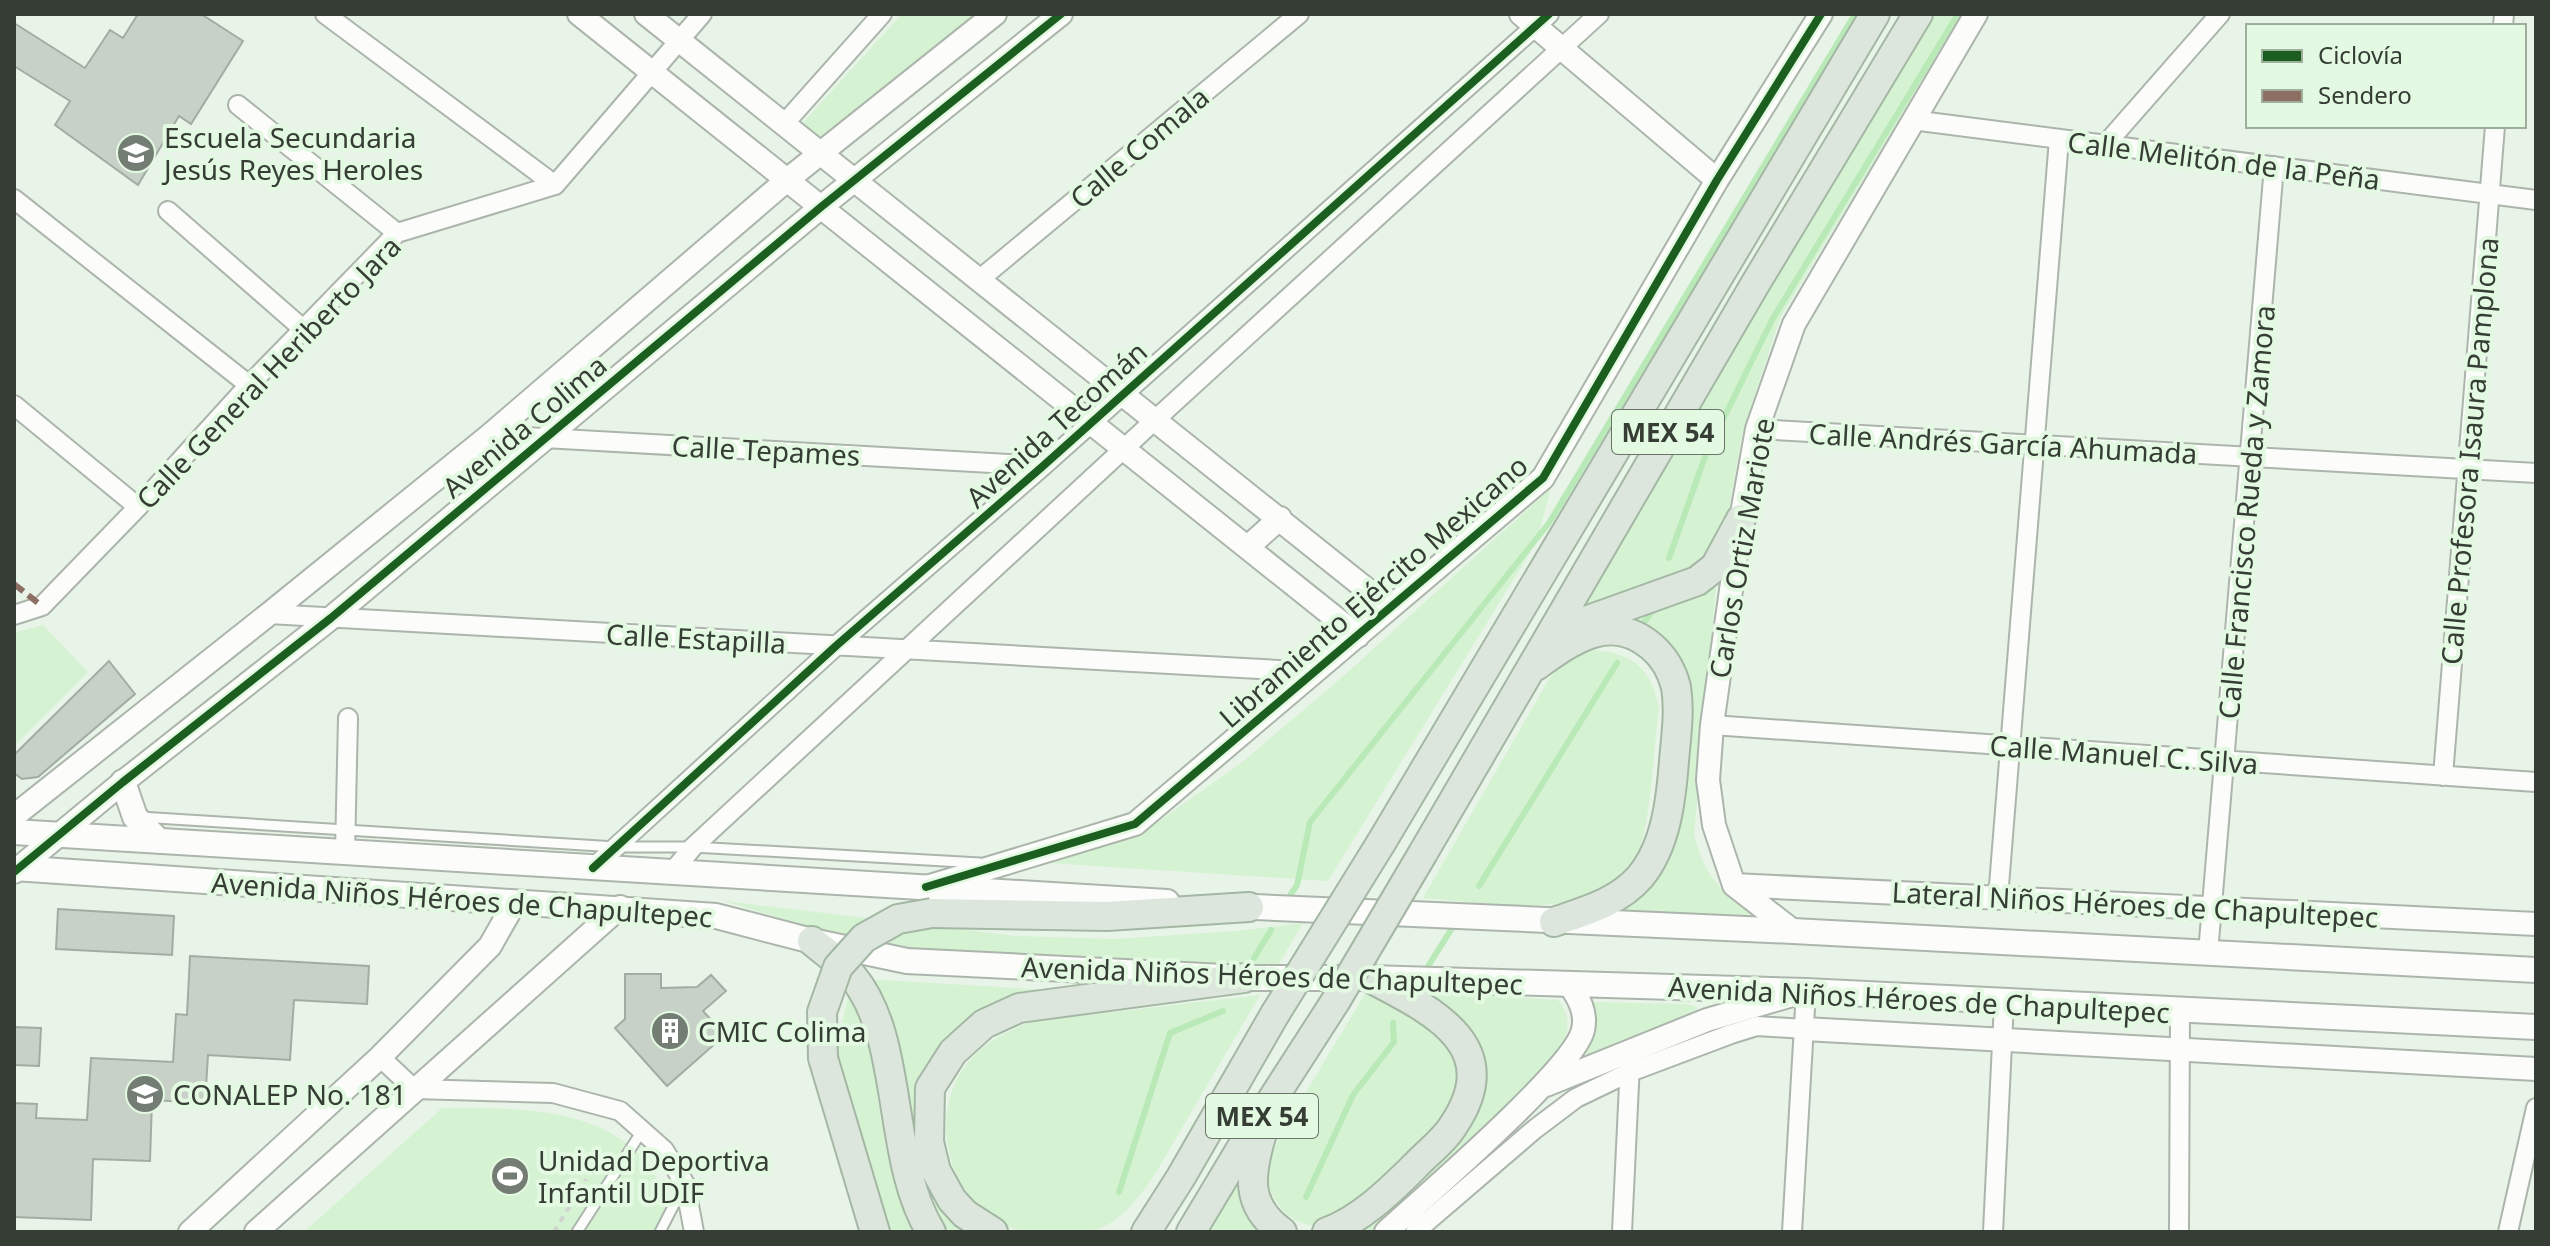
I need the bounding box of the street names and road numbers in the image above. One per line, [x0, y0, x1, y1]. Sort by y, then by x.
street label: Calle Comala [1062, 78, 1216, 216]
street label: Calle Melitón de la Peña [2066, 122, 2382, 198]
street label: Calle General Heriberto Jara [127, 227, 409, 517]
street label: Calle Profesora Isaura Pamplona [2431, 236, 2507, 666]
street label: Calle Francisco Rueda y Zamora [2209, 304, 2283, 720]
street label: Avenida Tecomán [957, 332, 1155, 516]
street label: Avenida Colima [434, 346, 614, 506]
road number: MEX 54 [1612, 410, 1724, 454]
street label: Calle Andrés García Ahumada [1808, 414, 2198, 472]
street label: Carlos Ortiz Mariote [1699, 415, 1783, 681]
street label: Calle Tepames [671, 426, 861, 474]
street label: Libramiento Ejército Mexicano [1211, 446, 1535, 736]
street label: Calle Estapilla [605, 614, 787, 662]
street label: Calle Manuel C. Silva [1988, 726, 2260, 782]
street label: Avenida Niños Héroes de Chapultepec [210, 863, 714, 935]
street label: Lateral Niños Héroes de Chapultepec [1891, 872, 2379, 936]
street label: Avenida Niños Héroes de Chapultepec [1020, 947, 1524, 1003]
street label: Avenida Niños Héroes de Chapultepec [1667, 967, 2171, 1031]
road number: MEX 54 [1206, 1094, 1318, 1138]

